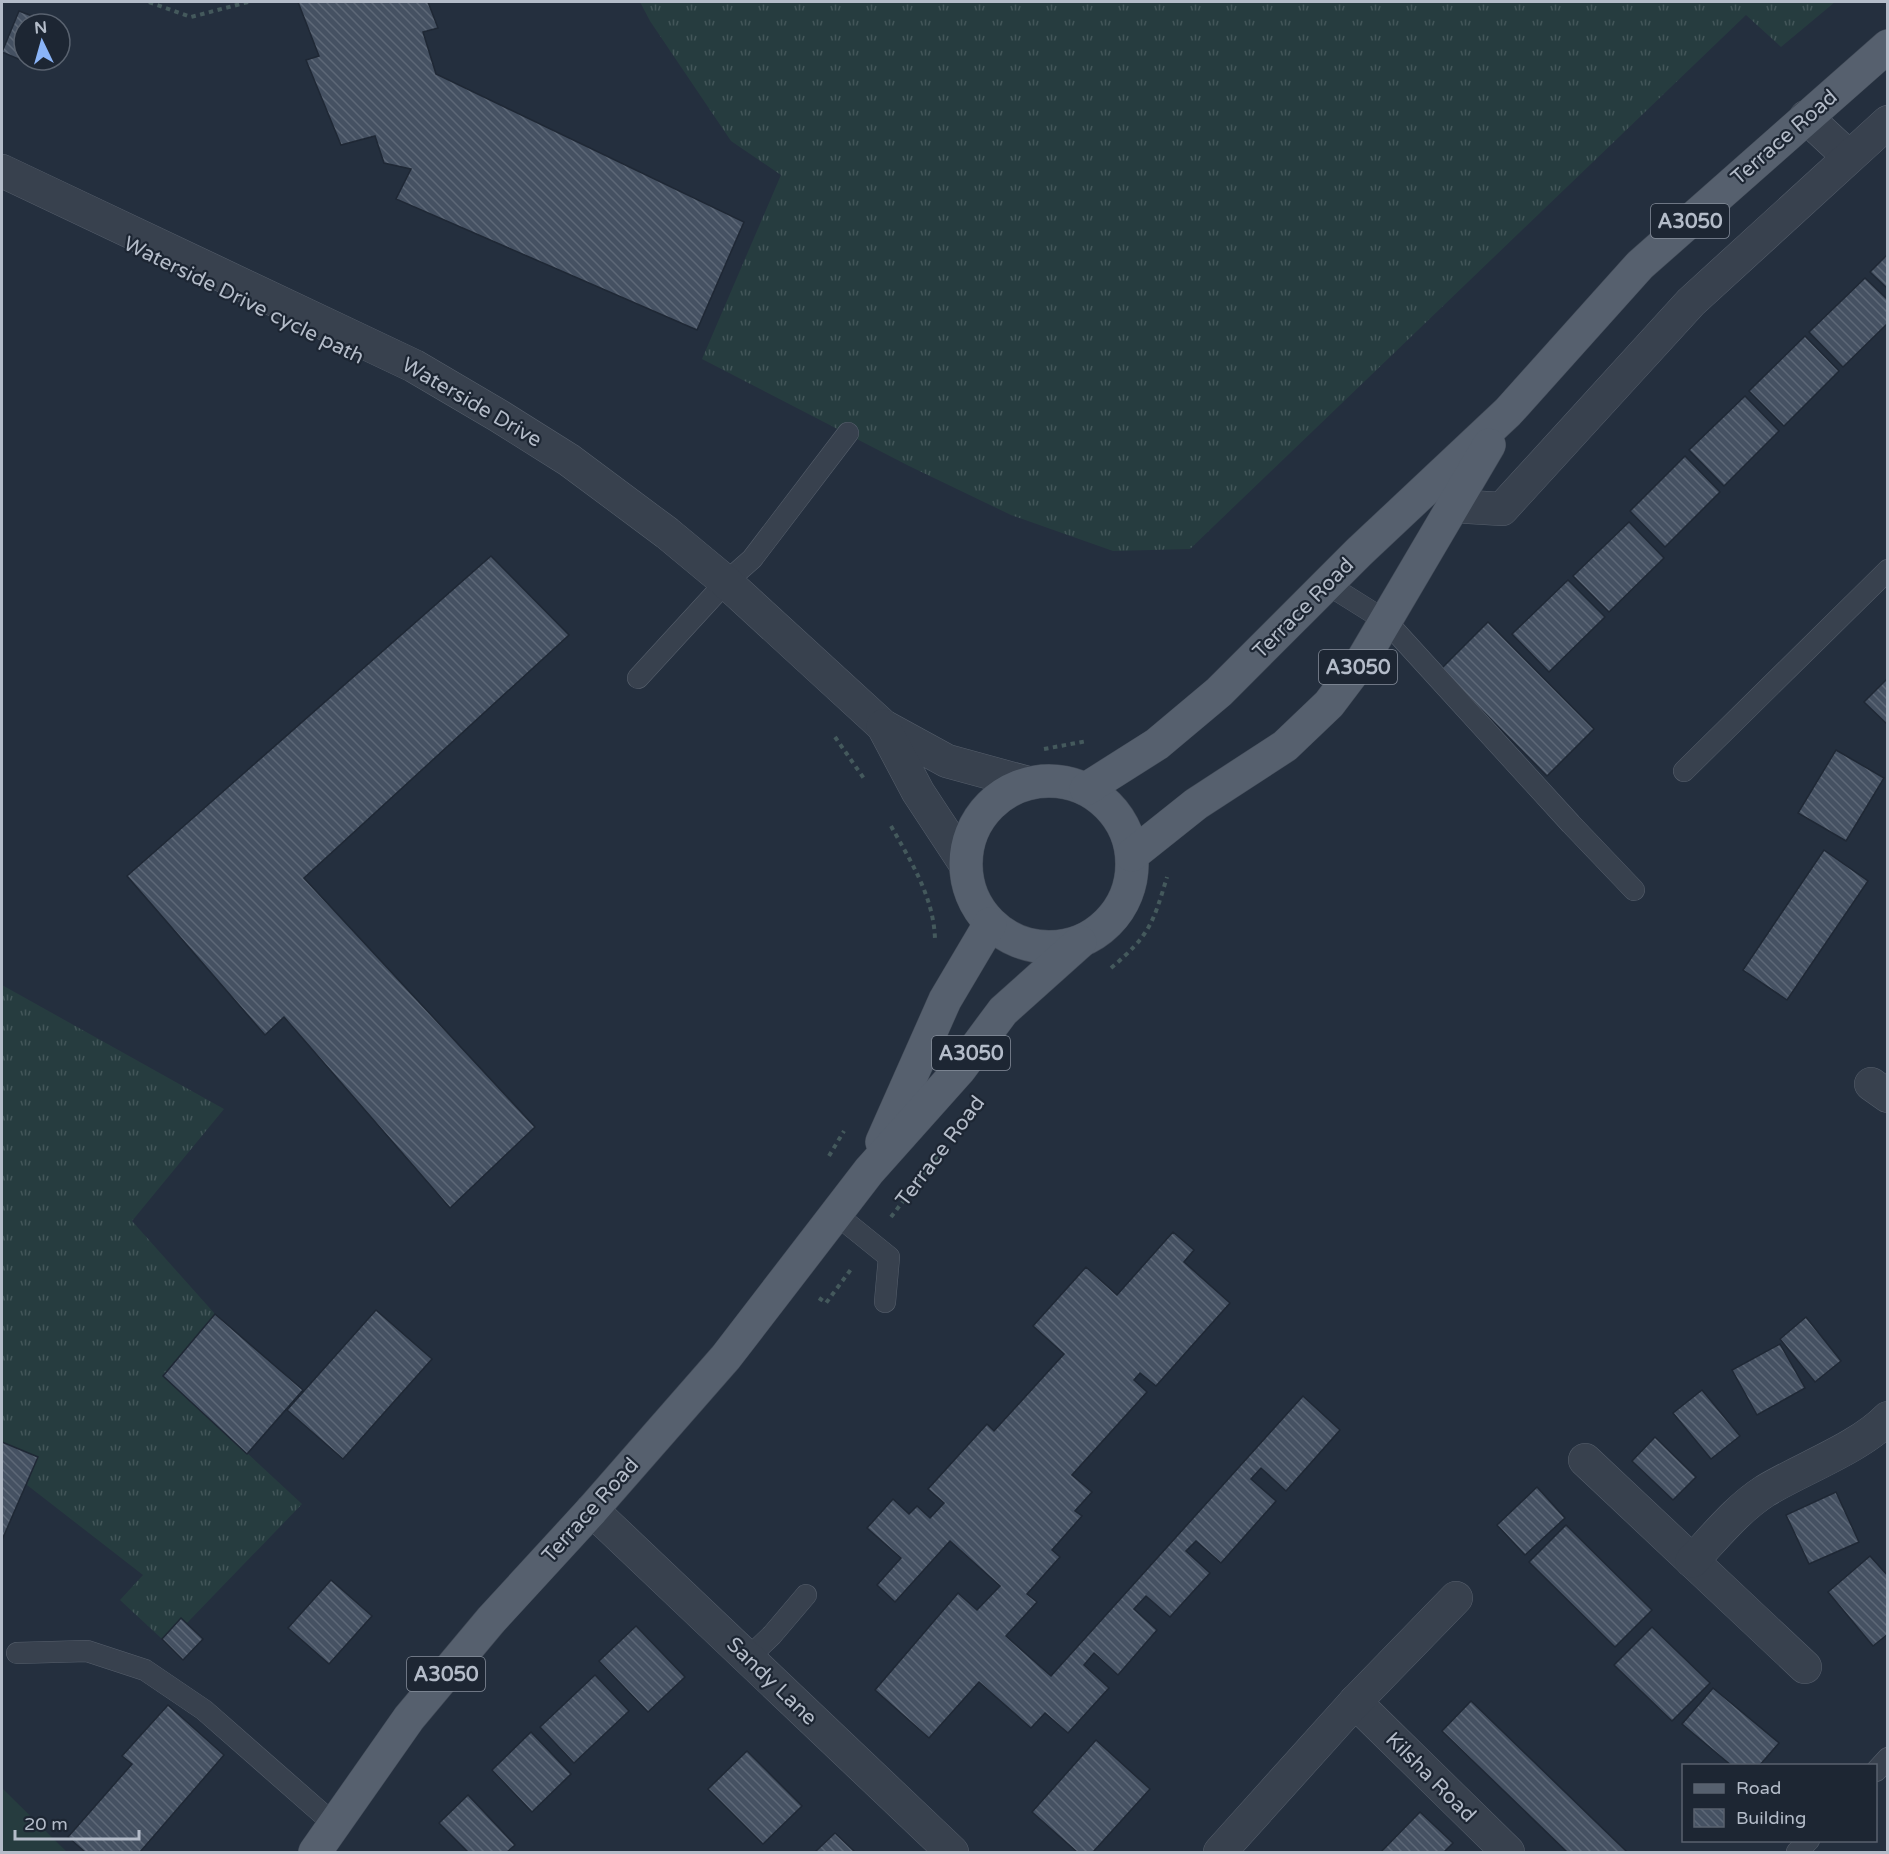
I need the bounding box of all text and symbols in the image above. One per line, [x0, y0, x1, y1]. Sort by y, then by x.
north arrow [12, 12, 72, 72]
text: N [34, 18, 48, 39]
street label: Terrace Road [1726, 84, 1843, 190]
road number: A3050 [1651, 204, 1729, 238]
street label: Waterside Drive cycle path [119, 231, 368, 370]
street label: Waterside Drive [397, 352, 546, 453]
street label: Terrace Road [1248, 553, 1359, 664]
road number: A3050 [1319, 650, 1397, 684]
road number: A3050 [932, 1036, 1010, 1070]
street label: Terrace Road [891, 1091, 990, 1212]
street label: Terrace Road [537, 1453, 644, 1568]
street label: Sandy Lane [721, 1632, 822, 1731]
road number: A3050 [407, 1657, 485, 1691]
street label: Kilsha Road [1380, 1727, 1481, 1828]
legend [1682, 1764, 1877, 1842]
text: Road [1736, 1777, 1781, 1799]
scale bar [15, 1803, 140, 1841]
text: Building [1736, 1807, 1806, 1829]
text: 20 m [24, 1813, 68, 1835]

